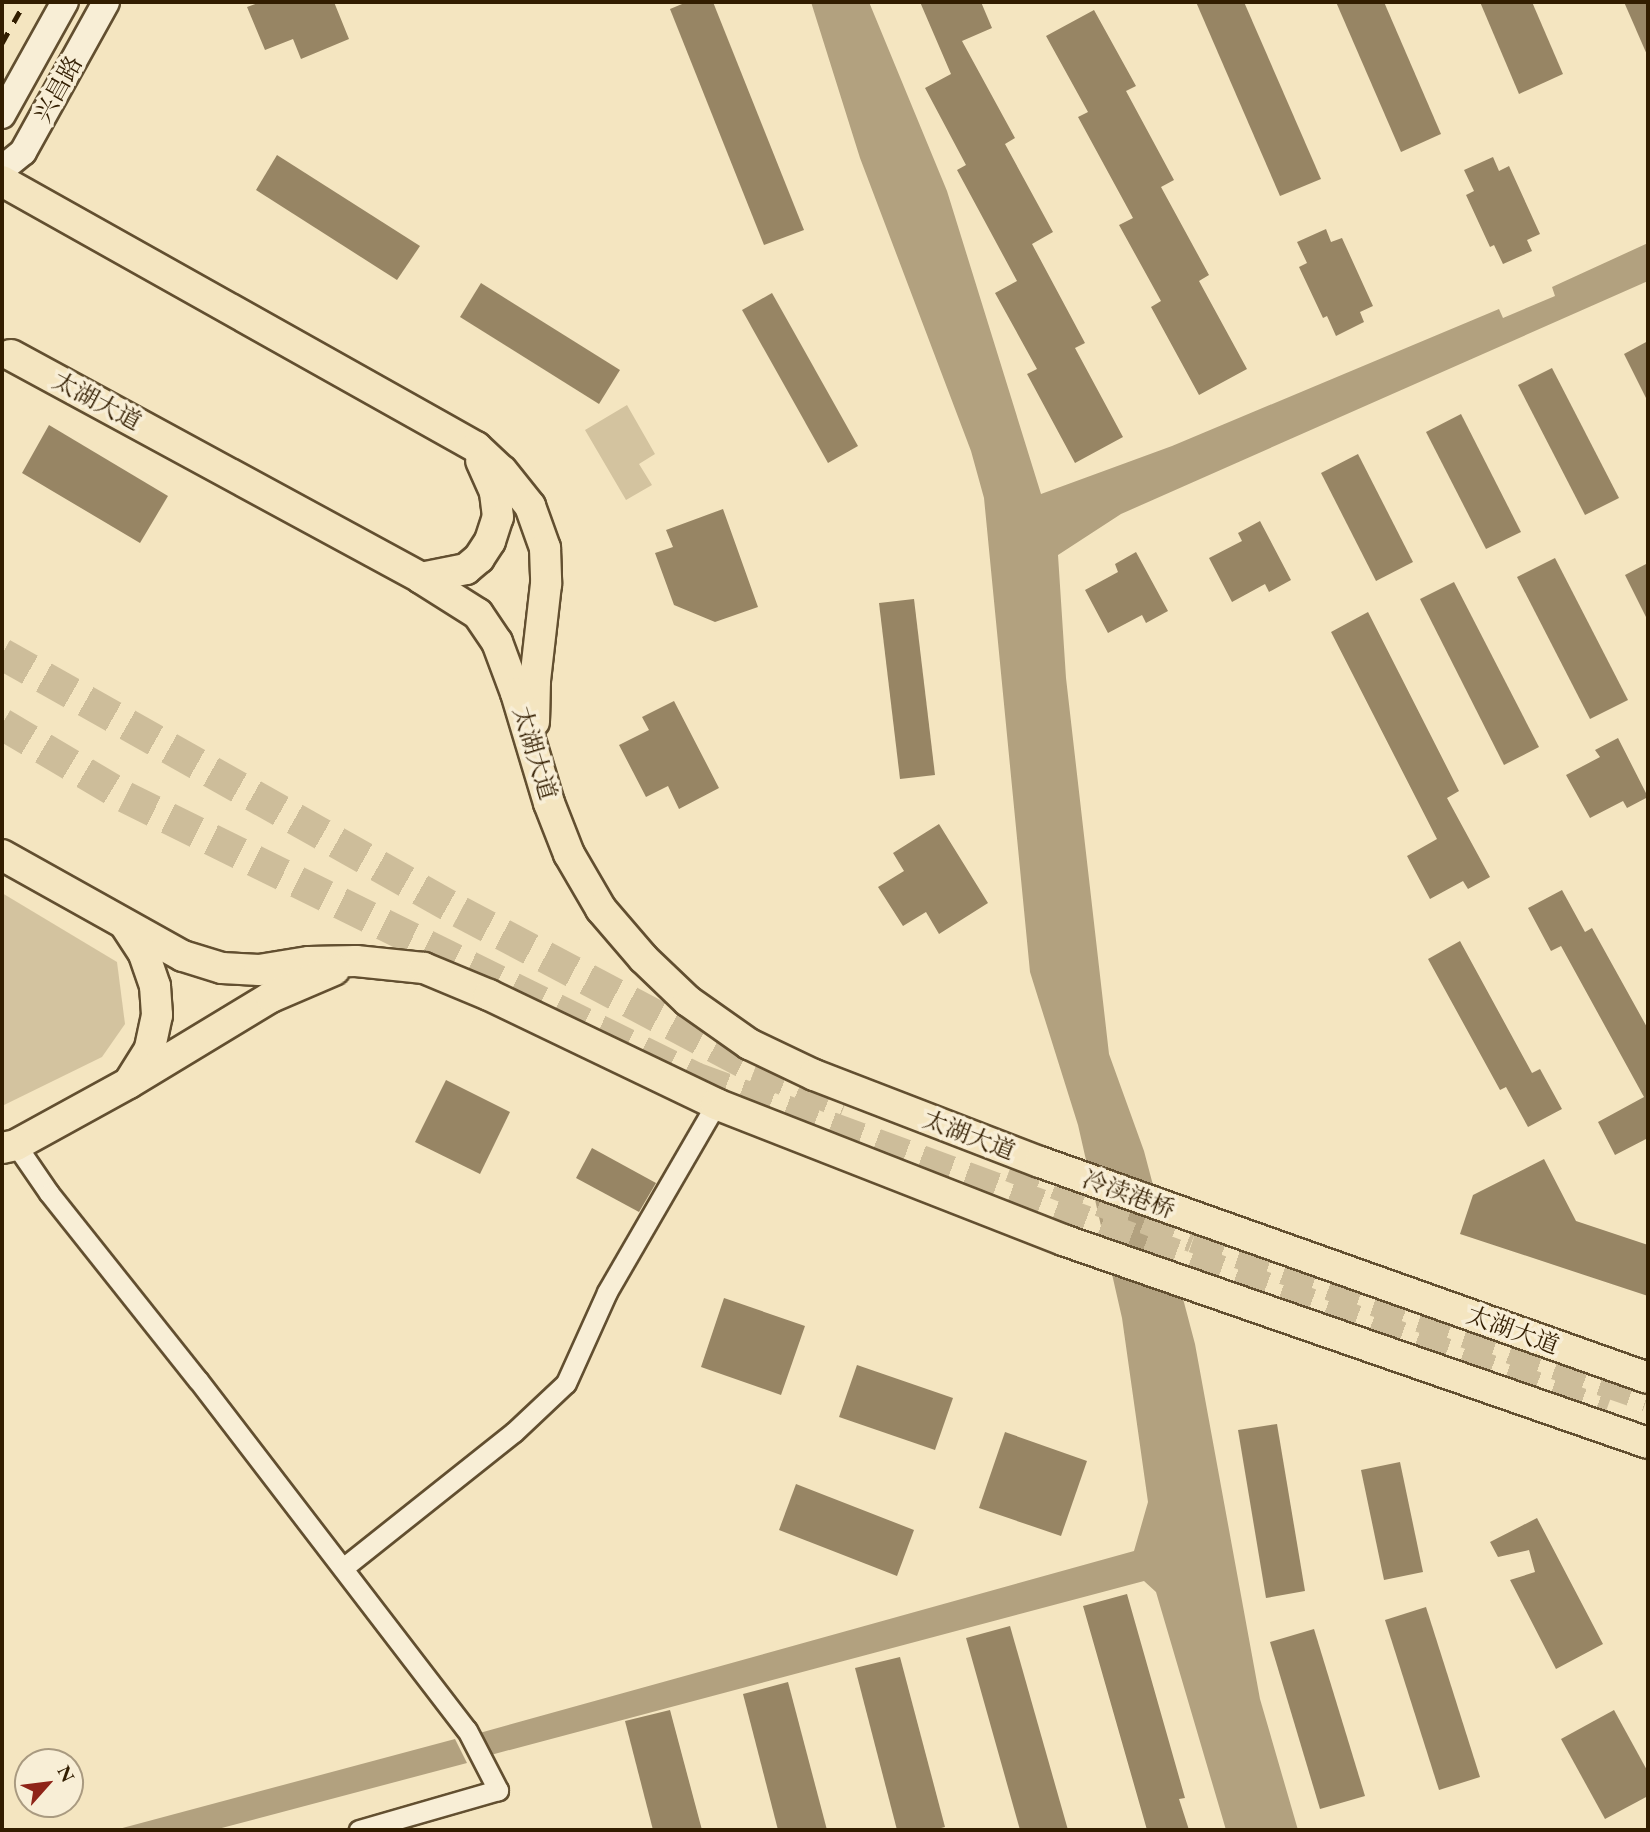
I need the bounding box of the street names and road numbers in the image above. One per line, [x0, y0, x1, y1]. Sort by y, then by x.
street label: 兴昌路 [28, 51, 88, 127]
street label: 太湖大道 [48, 366, 146, 436]
street label: 太湖大道 [507, 703, 563, 803]
street label: 太湖大道 [919, 1104, 1019, 1166]
street label: 冷渎港桥 [1079, 1164, 1179, 1224]
street label: 太湖大道 [1463, 1300, 1563, 1360]

